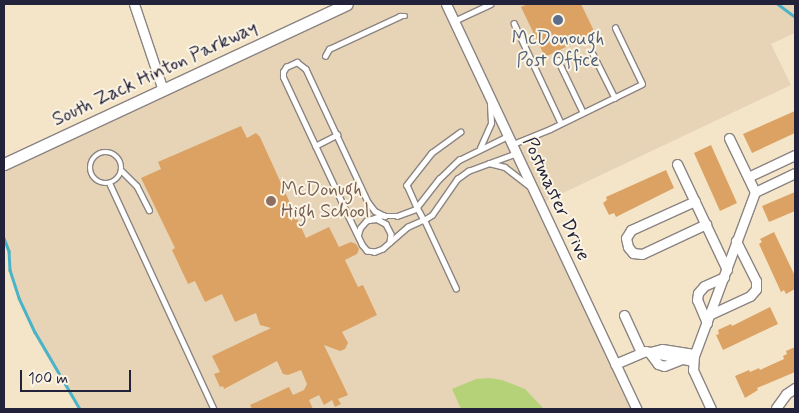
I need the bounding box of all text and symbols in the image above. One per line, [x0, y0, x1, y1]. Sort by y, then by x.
marker: McDonough Post Office [552, 14, 564, 26]
street label: South Zack Hinton Parkway [50, 17, 260, 131]
place label: McDonough Post Office [512, 28, 604, 72]
street label: Postmaster Drive [518, 134, 594, 264]
place label: McDonugh High School [281, 179, 370, 223]
marker: McDonugh High School [265, 195, 277, 207]
scale bar [22, 360, 134, 392]
text: 100 m [28, 369, 68, 389]

